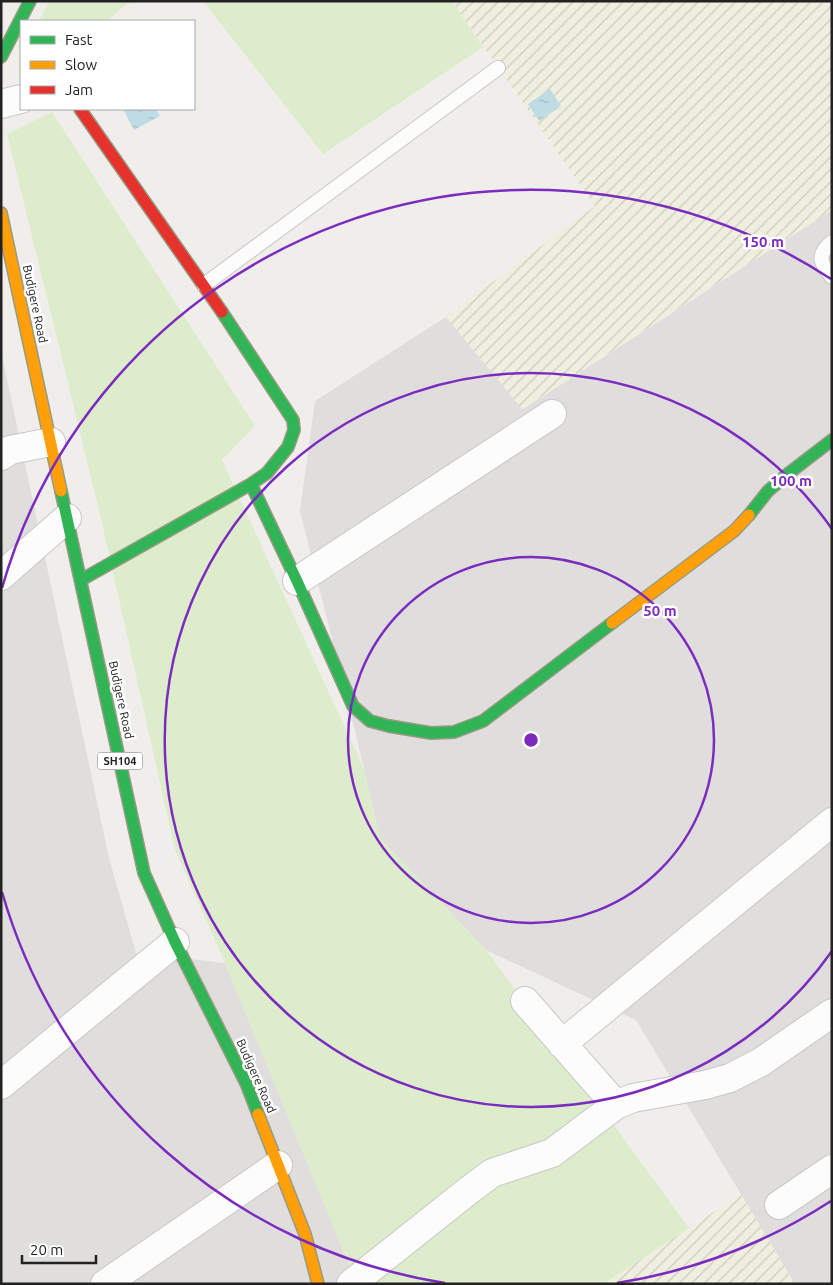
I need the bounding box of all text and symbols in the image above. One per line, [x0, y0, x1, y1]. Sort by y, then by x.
legend [20, 20, 195, 110]
text: Fast [65, 31, 93, 48]
text: Slow [65, 56, 98, 73]
text: Jam [65, 81, 93, 98]
text: 150 m [742, 233, 784, 250]
street label: Budigere Road [21, 264, 50, 344]
text: 100 m [770, 472, 812, 489]
text: 50 m [643, 602, 677, 619]
street label: Budigere Road [107, 660, 136, 740]
centre of rings [522, 731, 540, 749]
road number: SH104 [98, 752, 142, 769]
street label: Budigere Road [234, 1037, 279, 1115]
scale bar [22, 1232, 96, 1264]
text: 20 m [30, 1241, 63, 1258]

